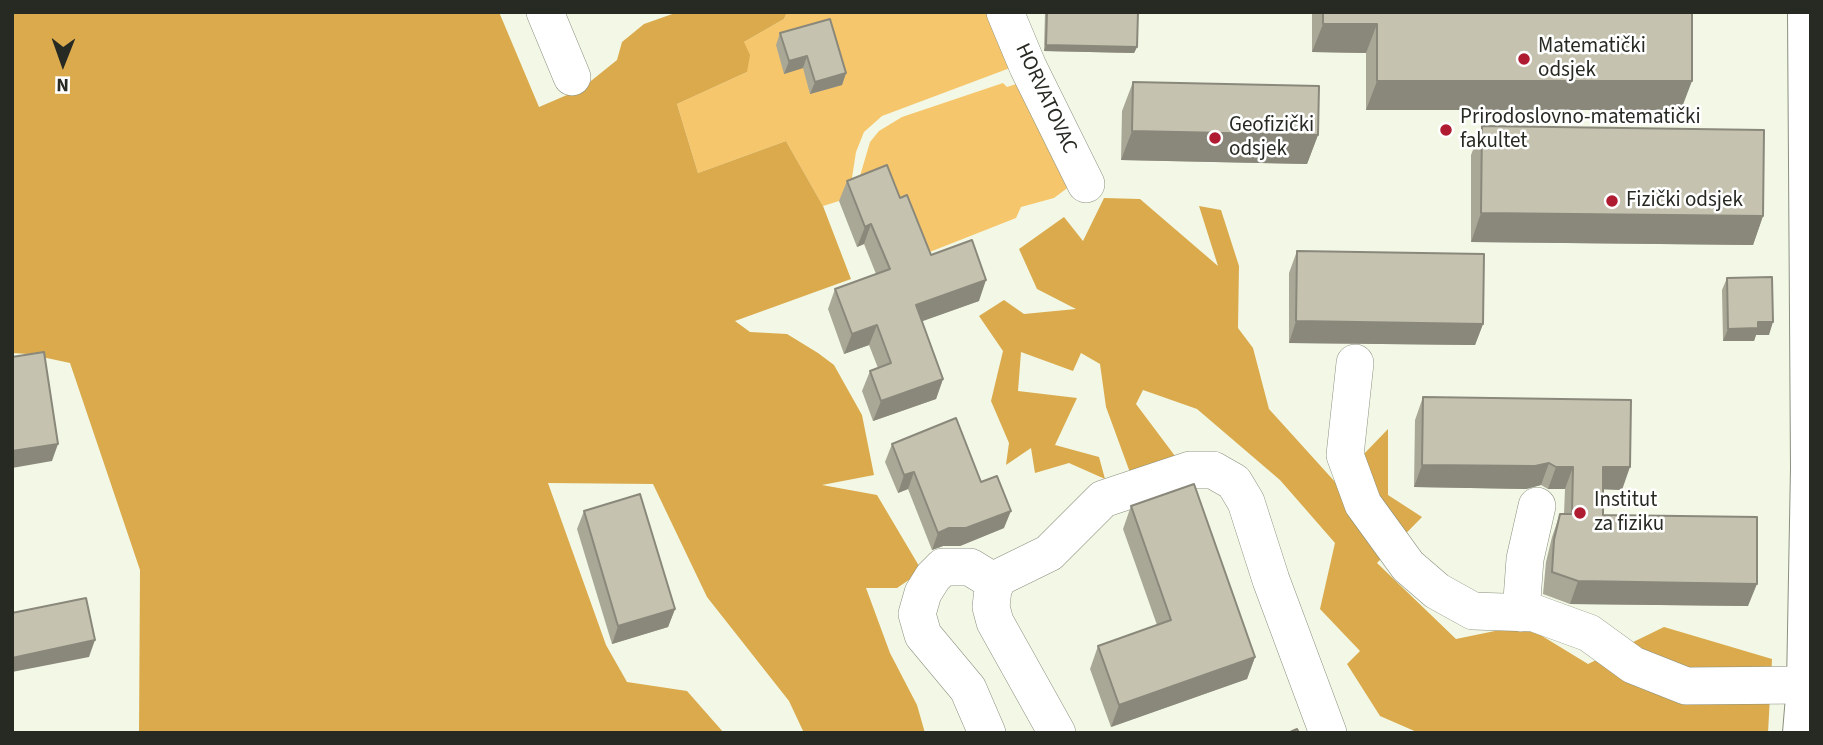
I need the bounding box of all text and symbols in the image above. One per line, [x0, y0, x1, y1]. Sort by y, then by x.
north arrow [28, 28, 98, 98]
place label: Matematički odsjek [1538, 34, 1646, 84]
street label: HORVATOVAC [1009, 40, 1081, 158]
marker: Matematički odsjek [1516, 51, 1532, 67]
text: N [56, 71, 69, 98]
place label: Prirodoslovno-matematički fakultet [1460, 105, 1701, 155]
place label: Geofizički odsjek [1229, 113, 1314, 163]
marker: Prirodoslovno-matematički fakultet [1438, 122, 1454, 138]
marker: Geofizički odsjek [1207, 130, 1223, 146]
place label: Fizički odsjek [1626, 188, 1743, 214]
marker: Fizički odsjek [1604, 193, 1620, 209]
place label: Institut za fiziku [1594, 488, 1664, 538]
marker: Institut za fiziku [1572, 505, 1588, 521]

